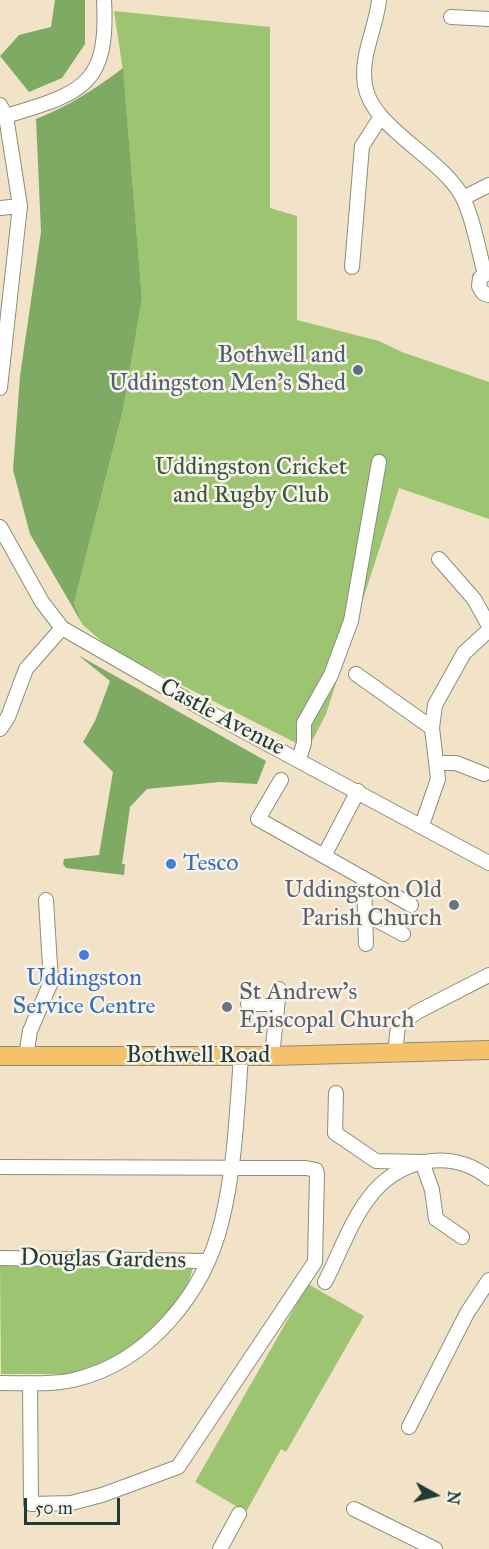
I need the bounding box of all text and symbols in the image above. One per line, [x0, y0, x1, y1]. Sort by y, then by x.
place label: Bothwell and Uddingston Men's Shed [109, 342, 346, 398]
marker: Bothwell and Uddingston Men's Shed [351, 363, 365, 377]
park label: Uddingston Cricket and Rugby Club [155, 454, 347, 510]
street label: Castle Avenue [155, 673, 289, 763]
place label: Tesco [183, 850, 239, 878]
marker: Tesco [164, 857, 178, 871]
place label: Uddingston Old Parish Church [284, 877, 442, 933]
marker: Uddingston Old Parish Church [447, 898, 461, 912]
marker: Uddingston Service Centre [77, 948, 91, 962]
place label: Uddingston Service Centre [12, 965, 156, 1021]
place label: St Andrew's Episcopal Church [239, 979, 414, 1035]
marker: St Andrew's Episcopal Church [220, 1000, 234, 1014]
street label: Bothwell Road [126, 1042, 270, 1070]
street label: Douglas Gardens [20, 1244, 186, 1276]
north arrow [405, 1465, 465, 1525]
scale bar [27, 1486, 123, 1524]
text: N [443, 1490, 464, 1506]
text: 50 m [35, 1497, 73, 1519]

